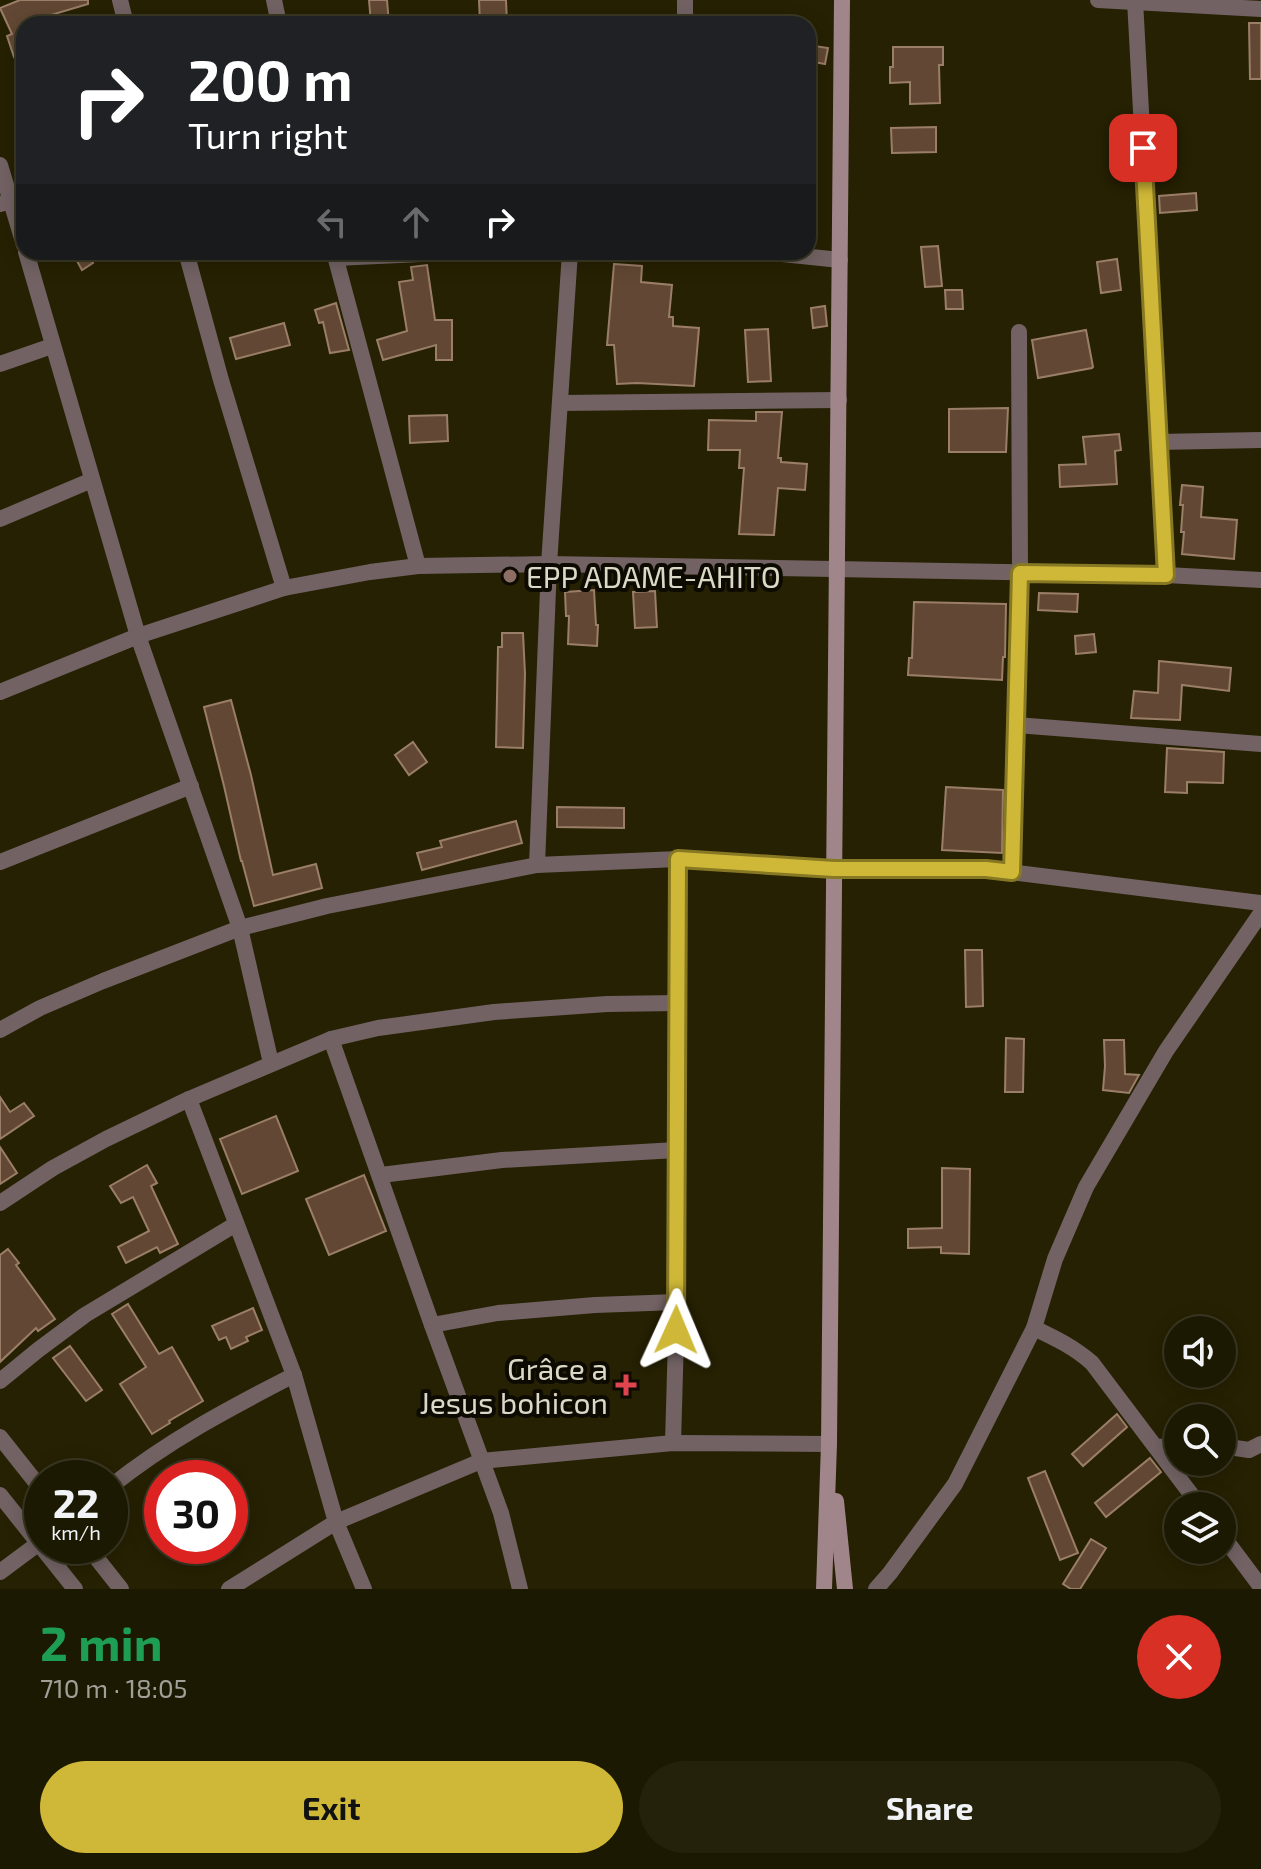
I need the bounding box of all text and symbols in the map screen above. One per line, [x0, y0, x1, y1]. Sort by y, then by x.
text: 200 m [188, 45, 353, 112]
icon: right [56, 48, 160, 152]
text: Turn right [188, 113, 348, 156]
pin [1109, 114, 1177, 182]
icon: arrive [1121, 126, 1165, 170]
icon: left [310, 200, 354, 244]
icon: ahead [394, 200, 438, 244]
icon: right [478, 200, 522, 244]
place label: EPP ADAME-AHITO [526, 558, 781, 594]
marker: EPP ADAME-AHITO [501, 567, 519, 585]
position arrow [634, 1288, 718, 1372]
map controls [1164, 1316, 1236, 1564]
button: sound [1164, 1316, 1236, 1388]
place label: Grâce a Jesus bohicon [420, 1350, 608, 1420]
marker: Grâce a Jesus bohicon [615, 1374, 637, 1396]
button: search [1164, 1404, 1236, 1476]
speed limit sign: 30 [144, 1460, 248, 1564]
text: 22 [53, 1478, 99, 1526]
button: layers [1164, 1492, 1236, 1564]
text: km/h [51, 1520, 101, 1544]
text: 2 min [40, 1613, 163, 1671]
button: close [1137, 1615, 1221, 1699]
text: 710 m · 18:05 [40, 1672, 188, 1703]
button: Exit [40, 1761, 623, 1853]
button: Share [639, 1761, 1221, 1853]

